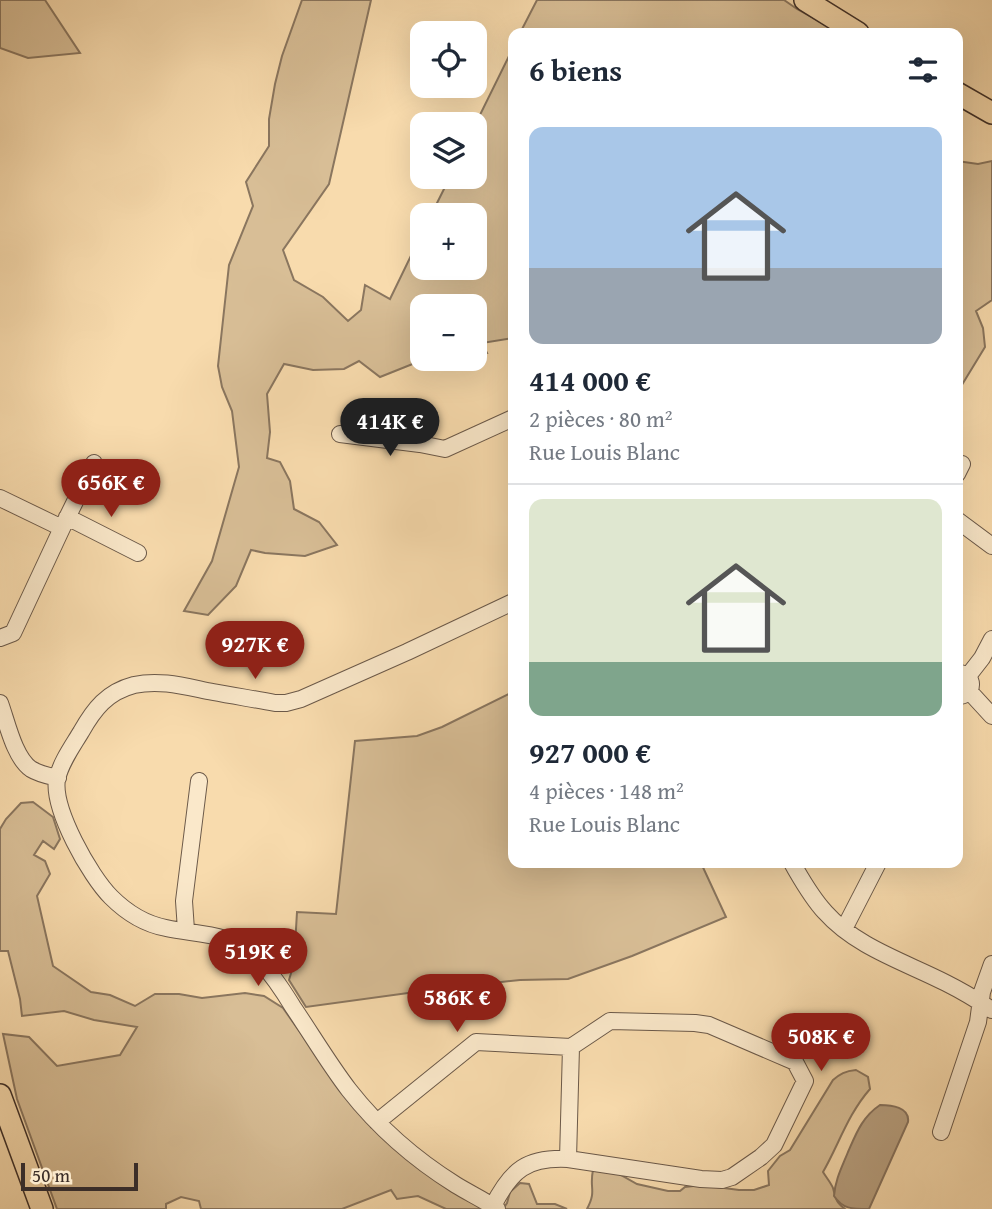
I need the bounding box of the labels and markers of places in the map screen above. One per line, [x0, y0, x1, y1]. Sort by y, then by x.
pin: 414K € [333, 398, 447, 458]
pin: 656K € [54, 460, 168, 519]
pin: 927K € [198, 622, 312, 681]
pin: 519K € [201, 928, 315, 988]
pin: 586K € [400, 974, 514, 1034]
pin: 508K € [764, 1014, 878, 1073]

